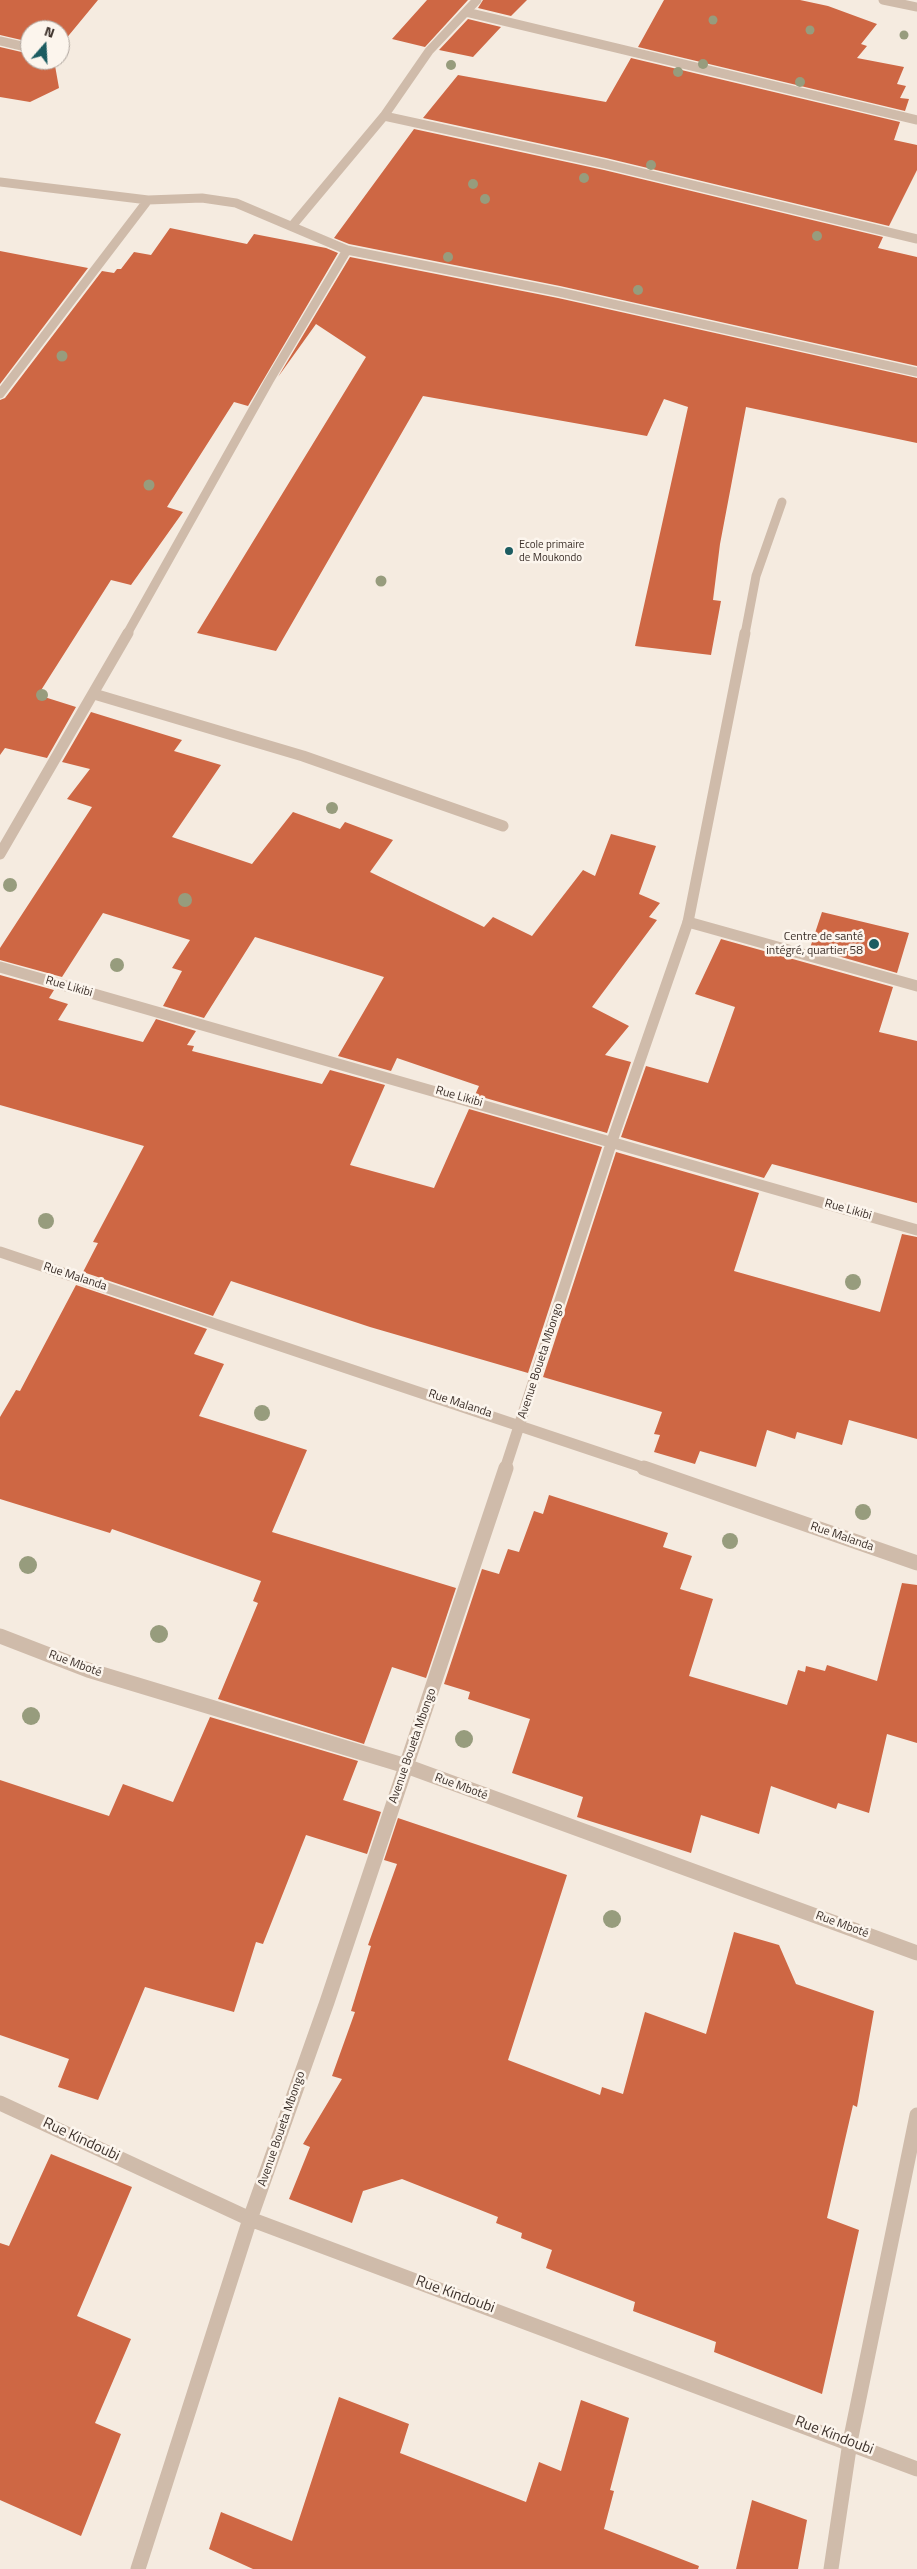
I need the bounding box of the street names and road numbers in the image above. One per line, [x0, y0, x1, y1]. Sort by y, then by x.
street label: Rue Likibi [44, 973, 94, 1001]
street label: Rue Likibi [434, 1083, 484, 1111]
street label: Rue Likibi [823, 1196, 873, 1224]
street label: Rue Malanda [41, 1260, 109, 1294]
street label: Avenue Boueta Mbongo [515, 1301, 567, 1421]
street label: Rue Malanda [426, 1387, 494, 1421]
street label: Rue Malanda [808, 1519, 876, 1555]
street label: Rue Mboté [47, 1648, 103, 1680]
street label: Avenue Boueta Mbongo [387, 1687, 439, 1805]
street label: Rue Mboté [433, 1771, 489, 1803]
street label: Rue Mboté [814, 1909, 870, 1941]
street label: Avenue Boueta Mbongo [256, 2070, 308, 2188]
street label: Rue Kindoubi [40, 2114, 122, 2166]
street label: Rue Kindoubi [413, 2272, 497, 2318]
street label: Rue Kindoubi [792, 2413, 876, 2459]

